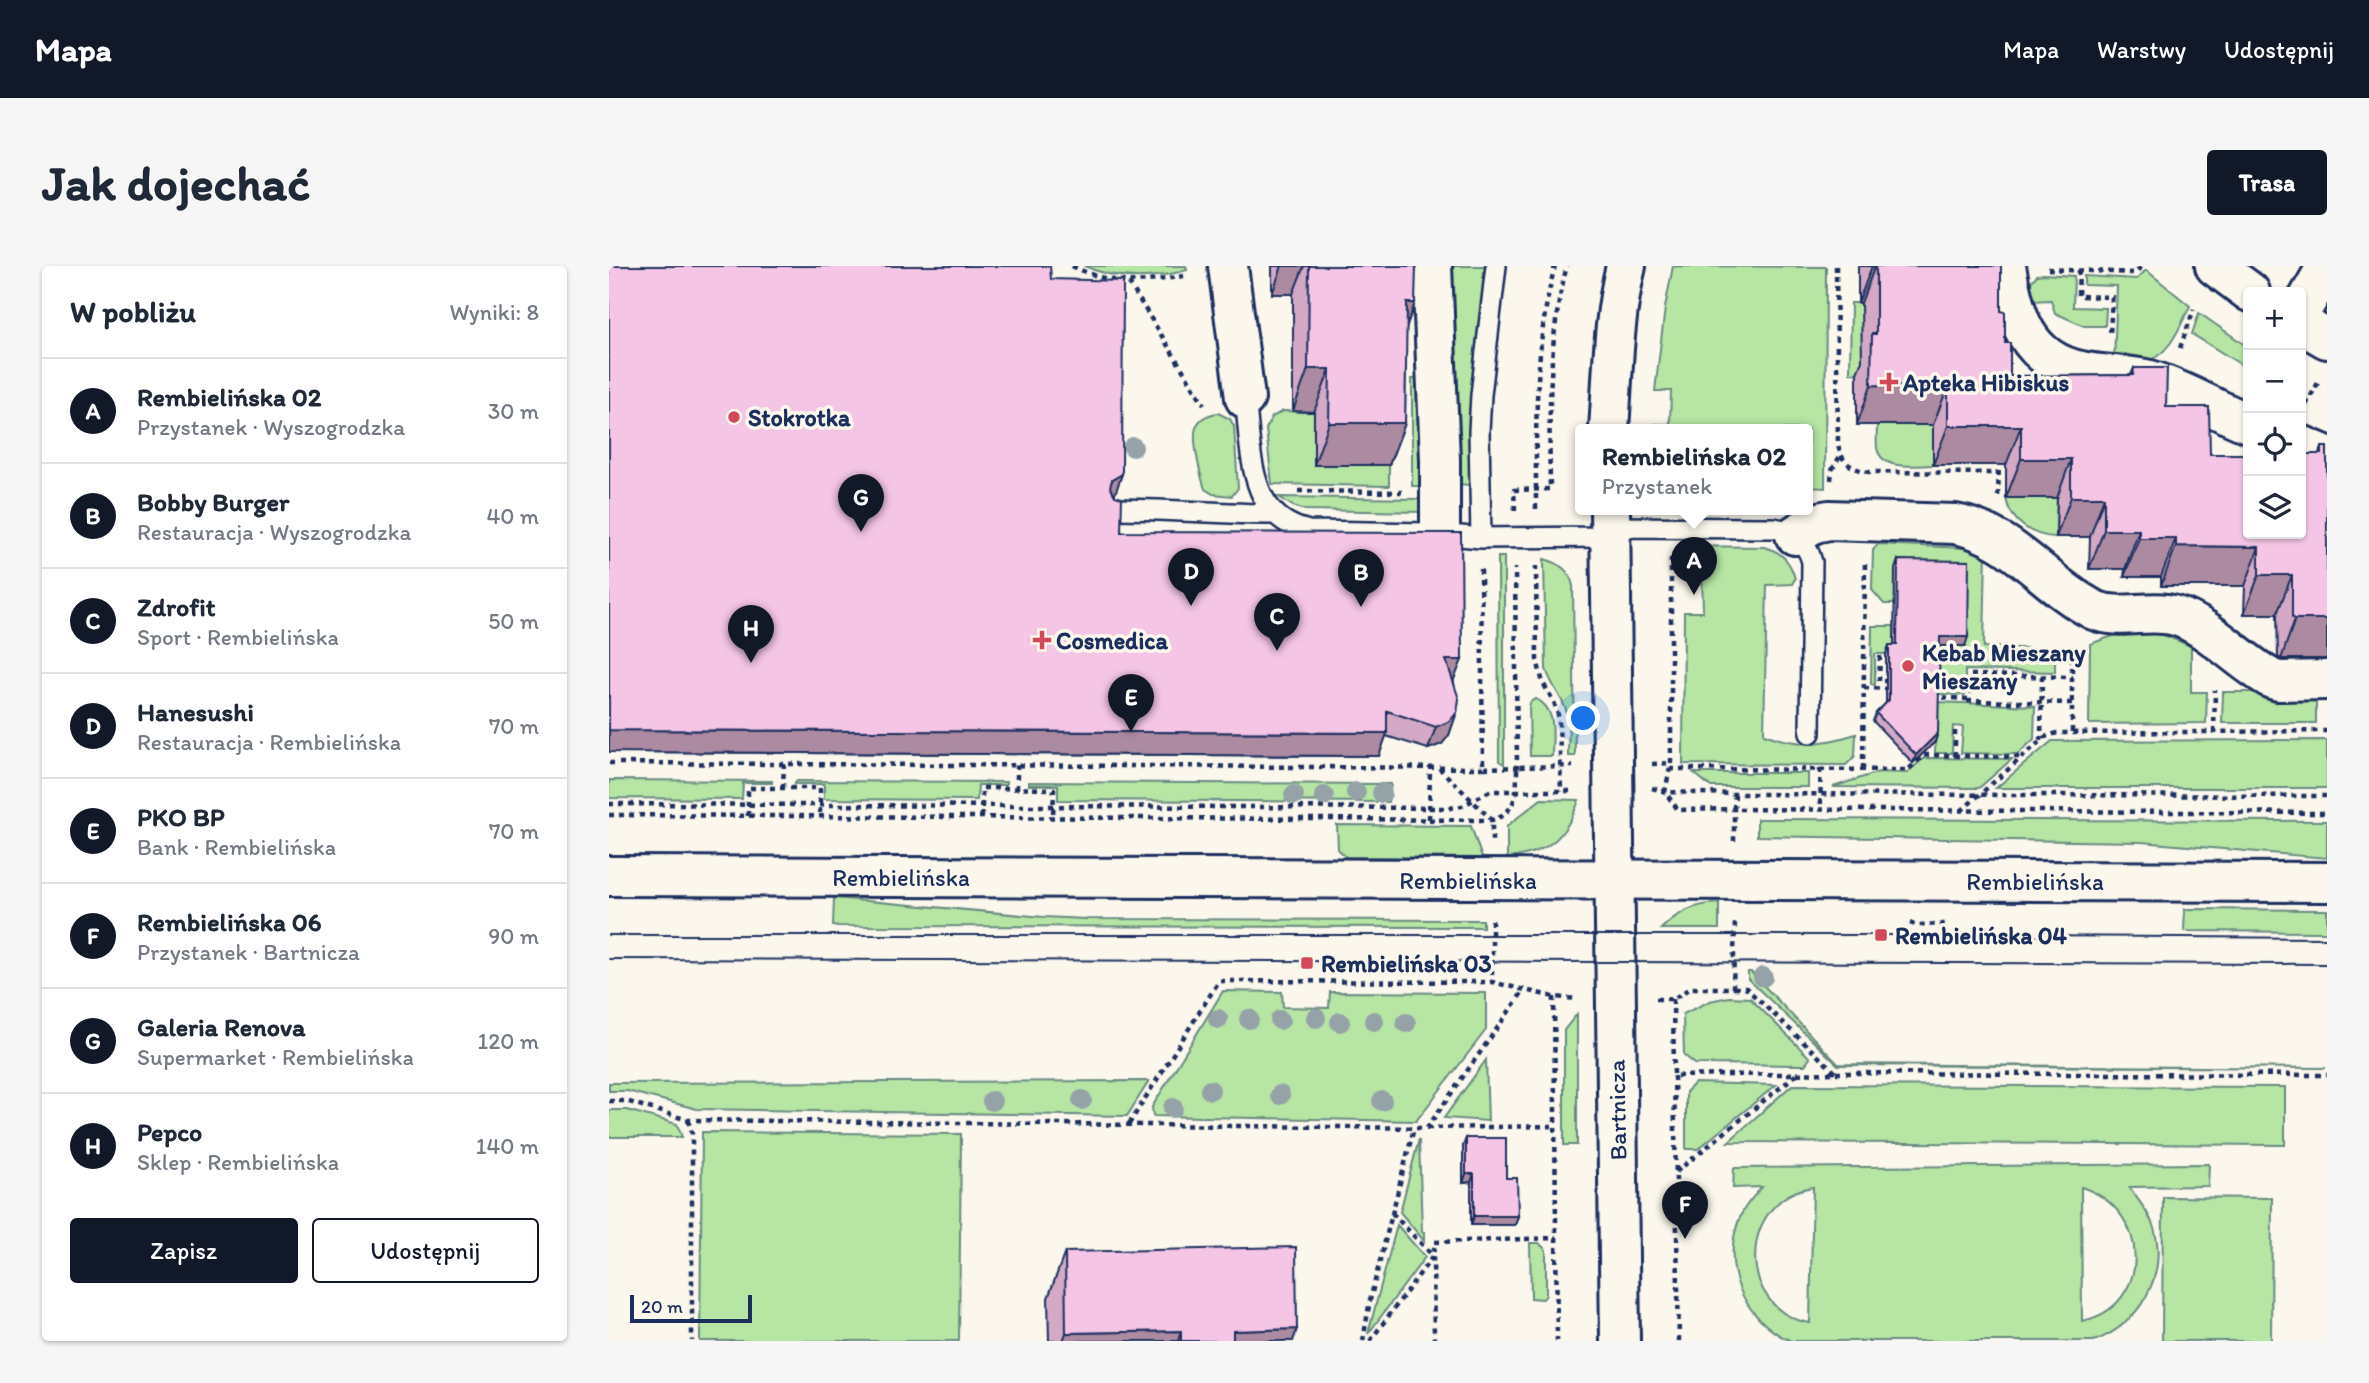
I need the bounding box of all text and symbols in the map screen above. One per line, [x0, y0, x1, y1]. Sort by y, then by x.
text: Mapa [35, 30, 112, 69]
text: Mapa [2003, 35, 2059, 64]
text: Warstwy [2097, 35, 2186, 64]
text: Udostępnij [2224, 35, 2334, 64]
button: Trasa [2207, 150, 2327, 215]
text: Jak dojechać [42, 153, 310, 212]
map controls [2243, 287, 2306, 539]
button: + [2243, 287, 2306, 350]
text: W pobliżu [70, 293, 196, 330]
text: Wyniki: 8 [449, 298, 539, 326]
button: − [2243, 350, 2306, 413]
place label: Apteka Hibiskus [1902, 368, 2070, 398]
marker: Apteka Hibiskus [1881, 374, 1897, 390]
text: Rembielińska 02 [137, 381, 321, 413]
text: A [86, 397, 100, 425]
text: 30 m [488, 397, 539, 425]
place label: Stokrotka [748, 403, 851, 432]
marker: Stokrotka [726, 409, 742, 425]
text: Przystanek · Wyszogrodzka [137, 413, 405, 441]
button: locate [2243, 413, 2306, 476]
popup [1575, 424, 1813, 515]
text: Rembielińska 02 [1602, 440, 1786, 472]
text: Przystanek [1602, 472, 1712, 500]
pin: G [838, 474, 884, 532]
button: layers [2243, 476, 2306, 539]
text: Bobby Burger [137, 486, 289, 518]
text: B [86, 502, 100, 530]
text: 40 m [486, 502, 539, 530]
text: Restauracja · Wyszogrodzka [137, 518, 411, 546]
pin: A [1671, 537, 1717, 595]
pin: D [1168, 548, 1214, 606]
pin: B [1338, 549, 1384, 607]
text: Zdrofit [137, 591, 216, 623]
pin: C [1254, 593, 1300, 651]
pin: H [728, 605, 774, 663]
text: C [86, 607, 100, 635]
text: 50 m [488, 607, 539, 635]
text: Sport · Rembielińska [137, 623, 339, 651]
place label: Cosmedica [1056, 626, 1169, 655]
marker: Cosmedica [1034, 632, 1050, 648]
place label: Kebab Mieszany Mieszany [1922, 638, 2086, 696]
marker: Kebab Mieszany Mieszany [1900, 658, 1916, 674]
pin: E [1108, 674, 1154, 732]
text: Hanesushi [137, 696, 254, 728]
your location [1566, 701, 1600, 735]
text: D [85, 712, 101, 740]
text: 70 m [489, 712, 539, 740]
text: Restauracja · Rembielińska [137, 728, 401, 756]
text: PKO BP [137, 801, 225, 833]
text: E [87, 817, 99, 845]
text: 70 m [489, 817, 539, 845]
text: Bank · Rembielińska [137, 833, 336, 861]
street label: Rembielińska [832, 863, 970, 892]
street label: Rembielińska [1399, 866, 1537, 895]
street label: Rembielińska [1966, 867, 2104, 896]
text: Rembielińska 06 [137, 906, 321, 938]
place label: Rembielińska 04 [1895, 921, 2068, 950]
text: F [87, 922, 99, 950]
text: 90 m [488, 922, 539, 950]
marker: Rembielińska 04 [1873, 927, 1889, 943]
text: Przystanek · Bartnicza [137, 938, 360, 966]
place label: Rembielińska 03 [1321, 949, 1492, 978]
marker: Rembielińska 03 [1299, 955, 1315, 971]
text: Galeria Renova [137, 1011, 305, 1043]
text: G [85, 1027, 101, 1055]
text: 120 m [478, 1027, 539, 1055]
text: Supermarket · Rembielińska [137, 1043, 414, 1071]
street label: Bartnicza [1602, 1059, 1632, 1161]
text: Pepco [137, 1116, 202, 1148]
text: H [85, 1132, 101, 1160]
text: 140 m [476, 1132, 539, 1160]
text: Sklep · Rembielińska [137, 1148, 339, 1176]
pin: F [1662, 1181, 1708, 1239]
button: Zapisz [70, 1218, 298, 1283]
button: Udostępnij [312, 1218, 539, 1283]
scale bar [630, 1292, 753, 1324]
text: 20 m [641, 1295, 683, 1318]

